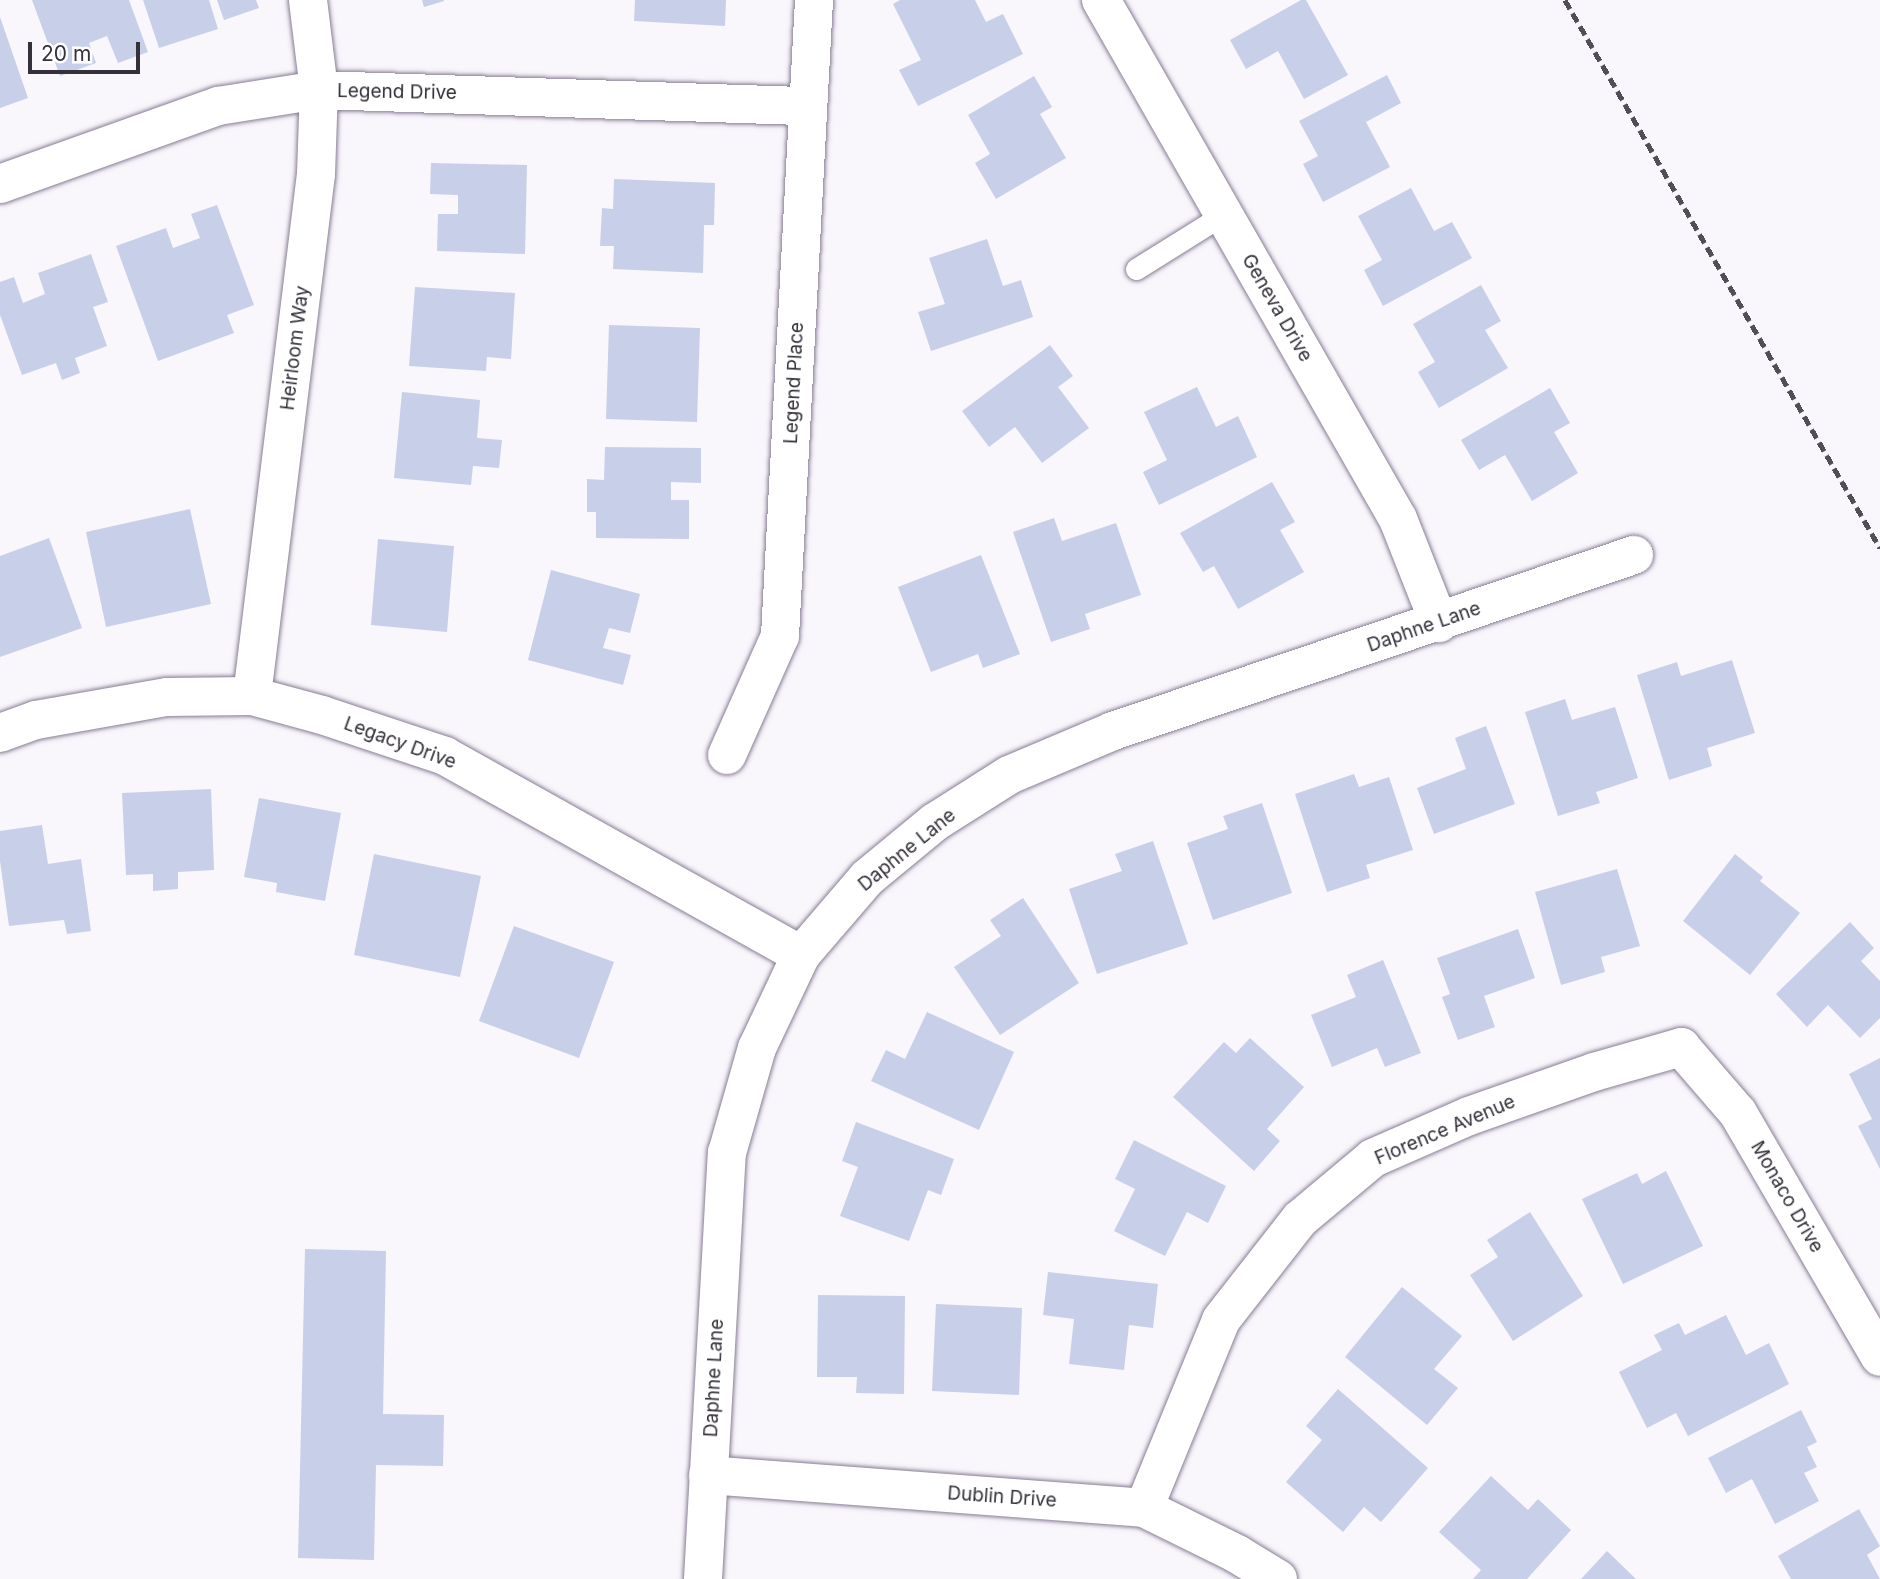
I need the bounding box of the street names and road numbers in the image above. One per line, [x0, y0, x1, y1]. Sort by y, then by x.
street label: Legend Drive [337, 80, 457, 104]
street label: Geneva Drive [1237, 250, 1317, 366]
street label: Heirloom Way [276, 284, 314, 412]
street label: Legend Place [779, 321, 809, 445]
street label: Daphne Lane [1364, 597, 1484, 657]
street label: Legacy Drive [341, 712, 459, 774]
street label: Daphne Lane [854, 804, 960, 896]
street label: Florence Avenue [1371, 1090, 1519, 1170]
street label: Monaco Drive [1746, 1137, 1828, 1257]
street label: Daphne Lane [700, 1318, 728, 1438]
street label: Dublin Drive [947, 1482, 1057, 1512]

